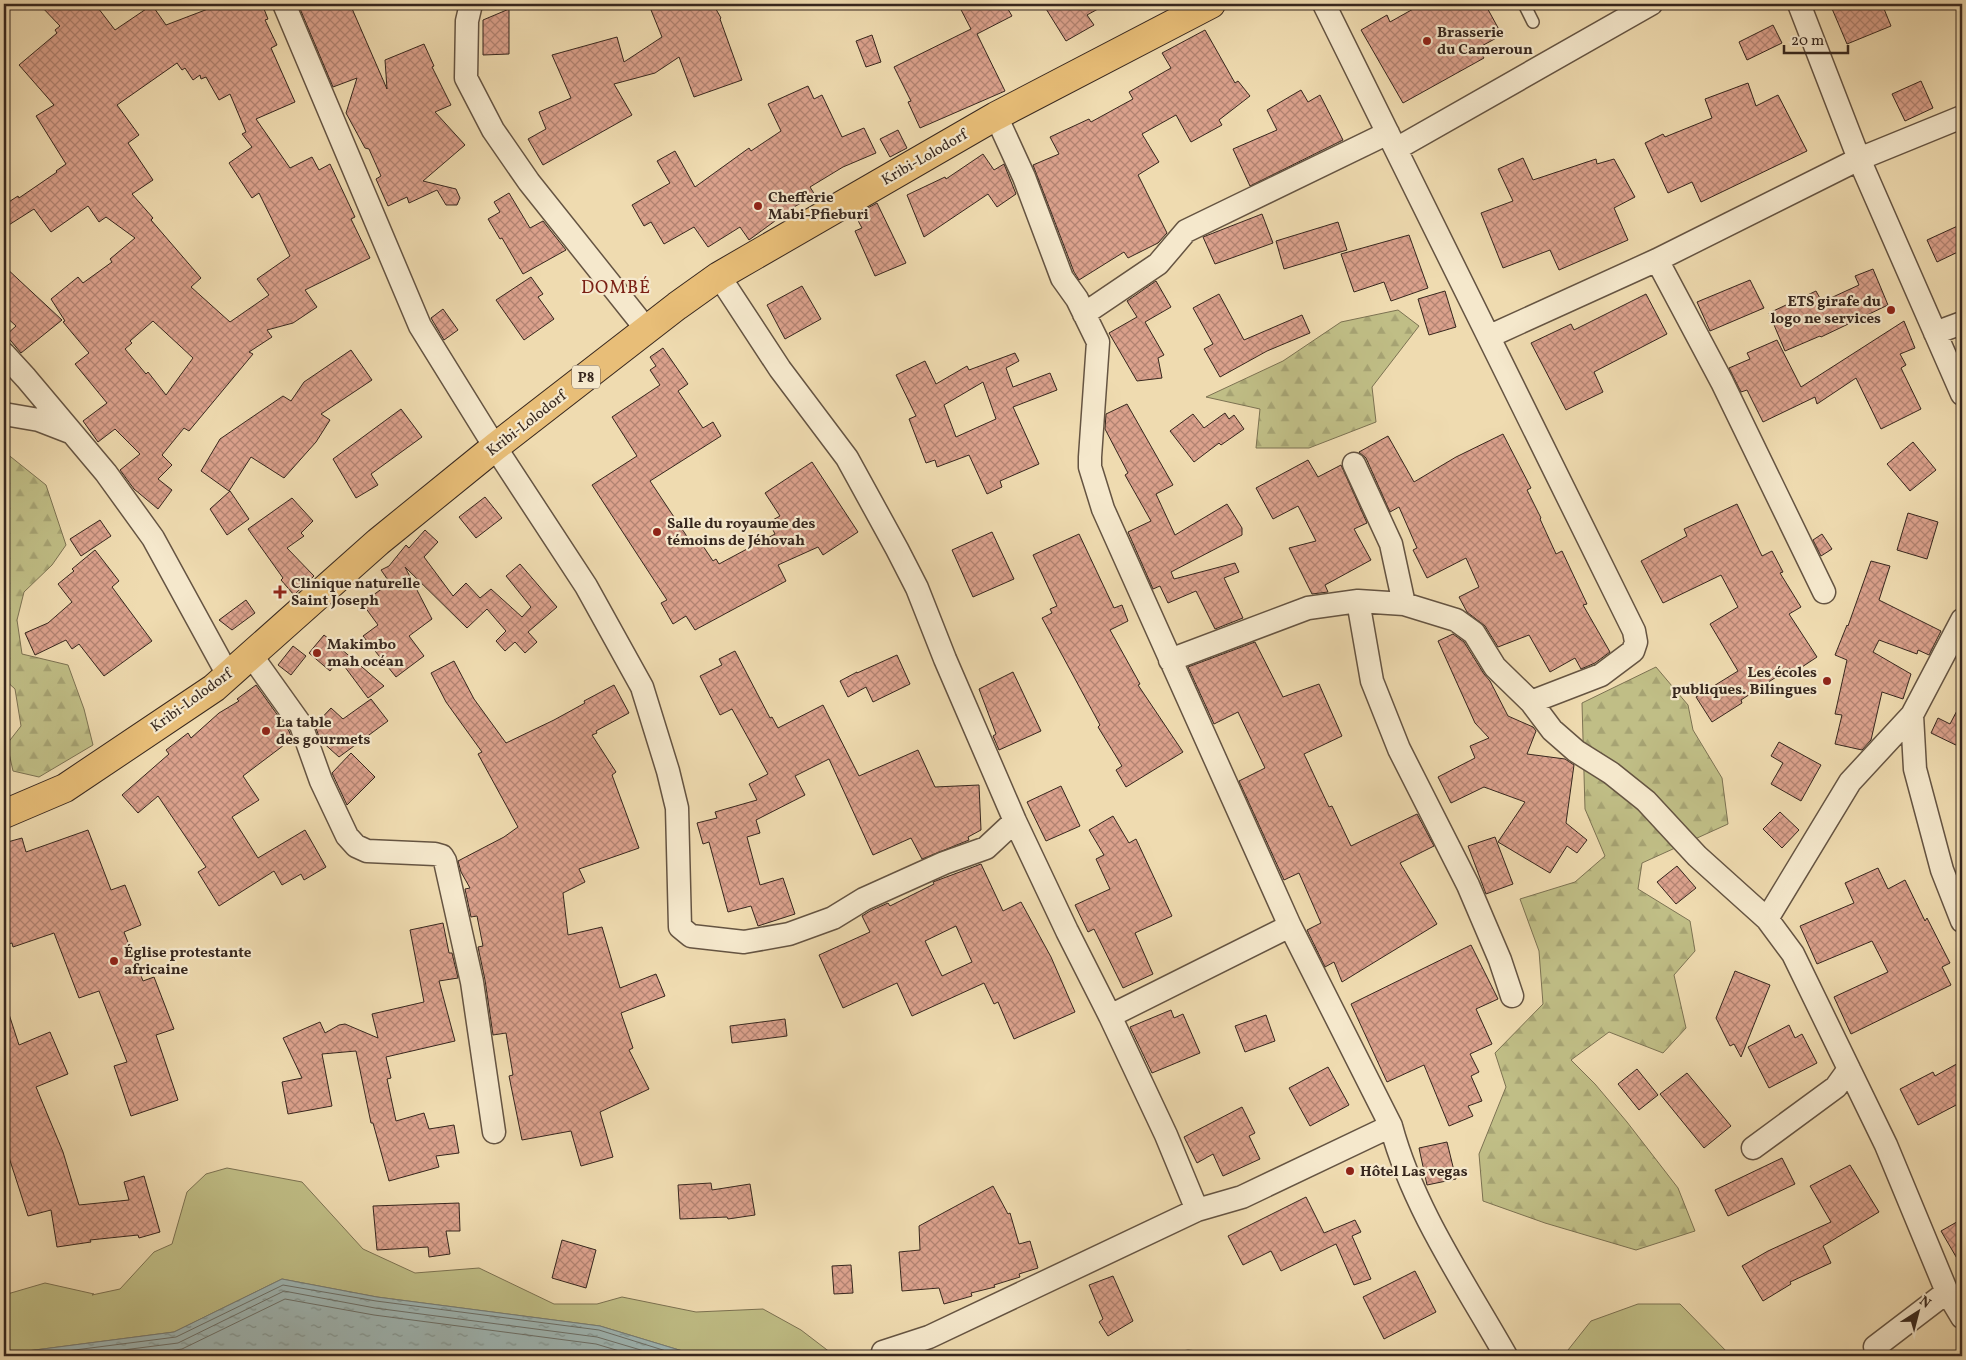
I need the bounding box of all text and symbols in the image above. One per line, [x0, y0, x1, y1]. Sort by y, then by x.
scale bar [1784, 22, 1847, 54]
place label: Brasserie du Cameroun [1437, 23, 1533, 61]
text: 20 m [1791, 31, 1824, 52]
marker: Brasserie du Cameroun [1421, 35, 1433, 47]
street label: Kribi-Lolodorf [878, 124, 973, 191]
place label: Chefferie Mabi-Pfieburi [768, 188, 869, 226]
marker: Chefferie Mabi-Pfieburi [752, 200, 764, 212]
district label: DOMBÉ [581, 276, 651, 301]
place label: ETS girafe du logo ne services [1770, 292, 1881, 330]
marker: ETS girafe du logo ne services [1885, 304, 1897, 316]
road number: P8 [572, 366, 600, 388]
street label: Kribi-Lolodorf [483, 385, 573, 462]
place label: Salle du royaume des témoins de Jéhovah [667, 514, 815, 552]
marker: Salle du royaume des témoins de Jéhovah [651, 526, 663, 538]
place label: Clinique naturelle Saint Joseph [291, 574, 420, 612]
marker: Clinique naturelle Saint Joseph [273, 585, 287, 599]
place label: Makimbo mah océan [327, 635, 404, 673]
marker: Makimbo mah océan [311, 647, 323, 659]
street label: Kribi-Lolodorf [147, 663, 238, 738]
place label: Les écoles publiques. Bilingues [1672, 663, 1817, 701]
marker: Les écoles publiques. Bilingues [1821, 675, 1833, 687]
place label: La table des gourmets [276, 713, 370, 751]
marker: La table des gourmets [260, 725, 272, 737]
place label: Église protestante africaine [124, 943, 252, 981]
marker: Église protestante africaine [108, 955, 120, 967]
place label: Hôtel Las vegas [1360, 1162, 1468, 1183]
marker: Hôtel Las vegas [1344, 1165, 1356, 1177]
north arrow [1894, 1288, 1944, 1338]
text: N [1915, 1292, 1934, 1313]

